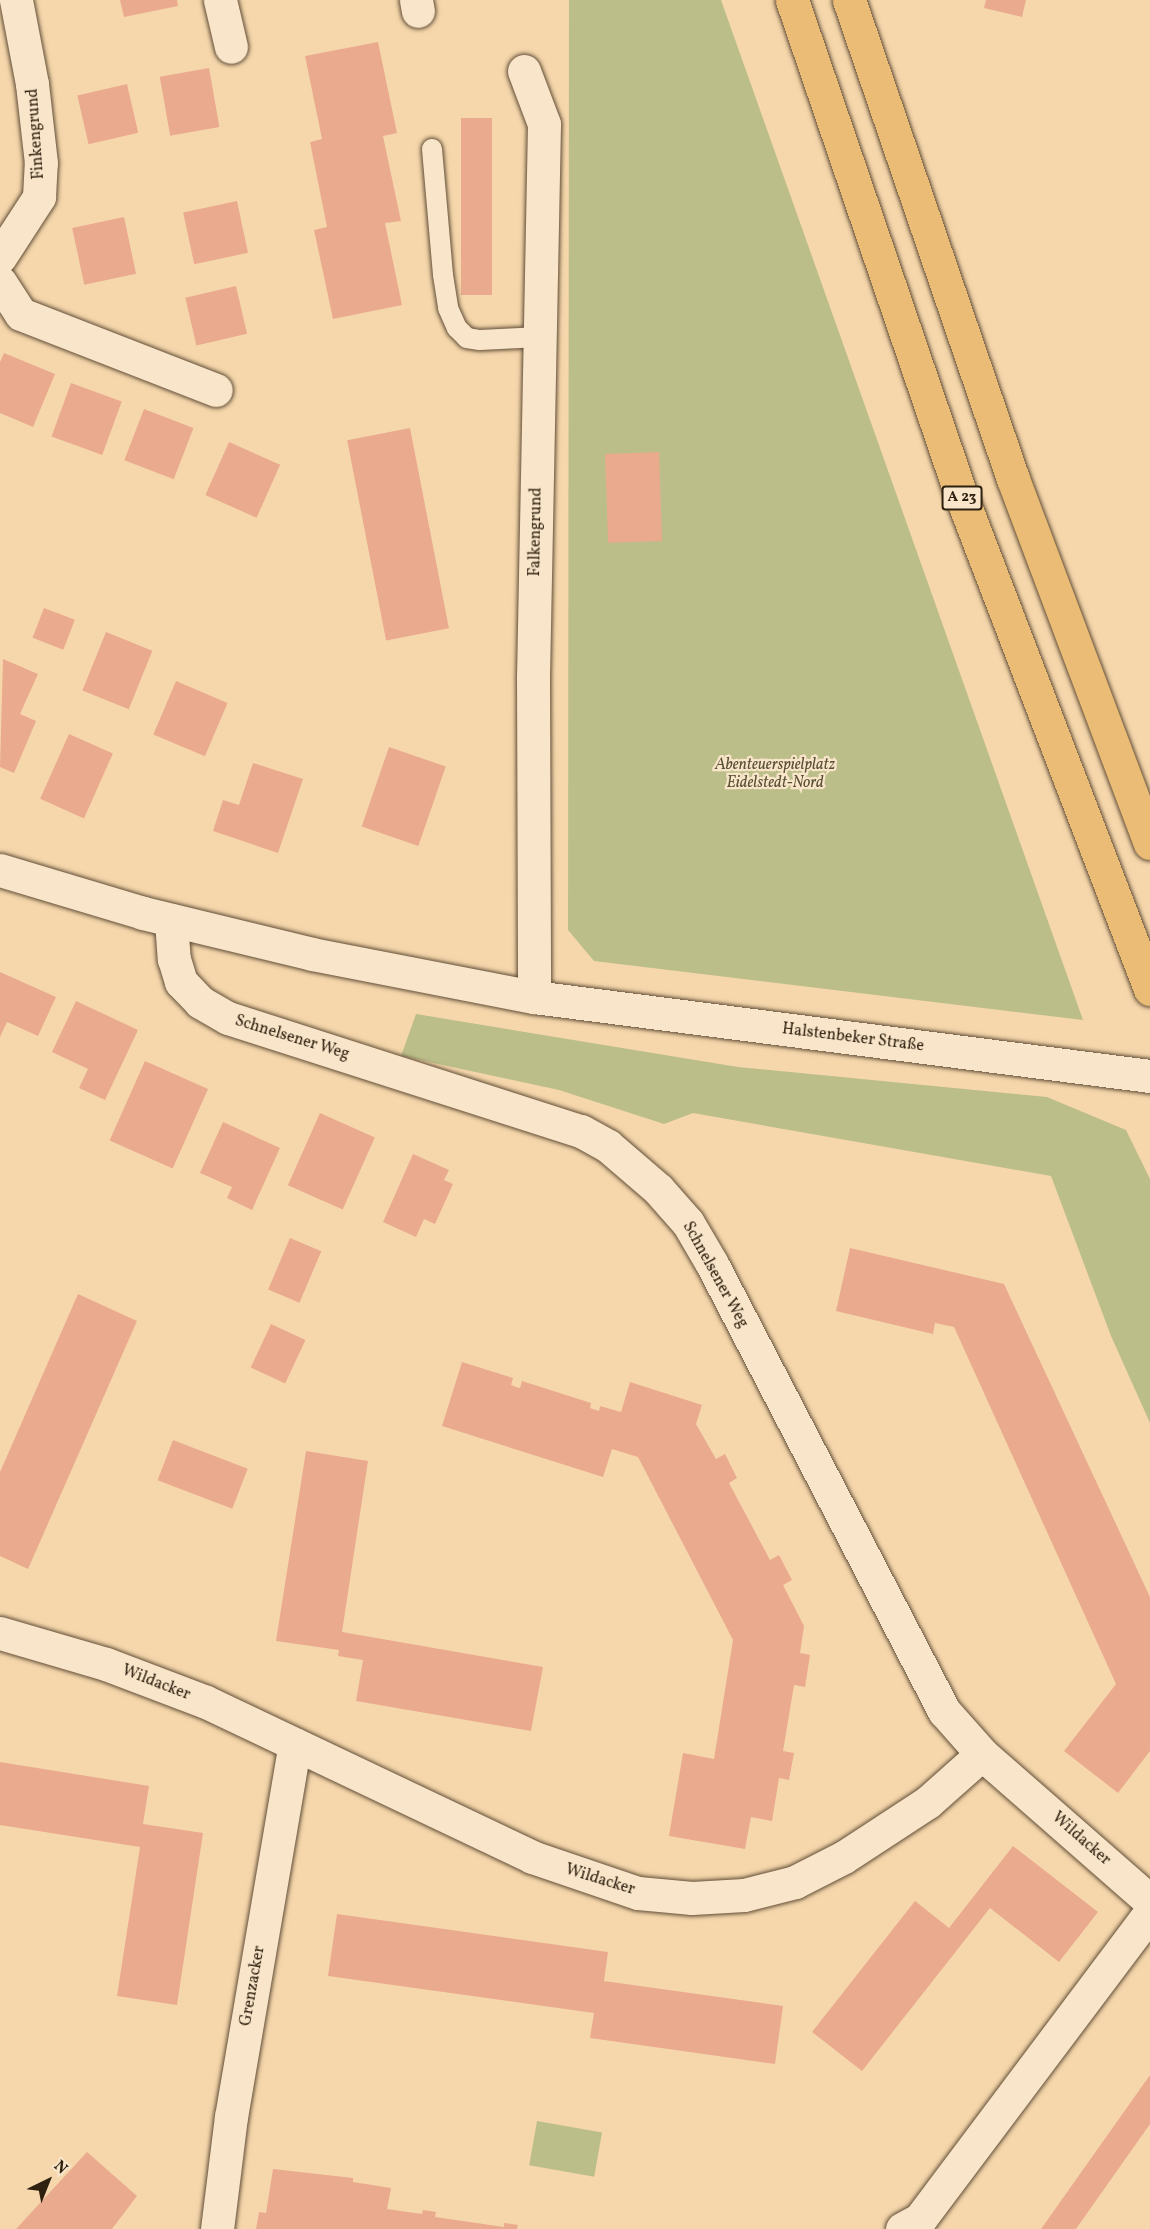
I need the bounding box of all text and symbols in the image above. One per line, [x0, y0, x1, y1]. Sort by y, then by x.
street label: Finkengrund [23, 88, 49, 180]
road number: A 23 [941, 486, 983, 510]
street label: Falkengrund [526, 487, 546, 577]
park label: Abenteuerspielplatz Eidelstedt-Nord [715, 755, 835, 793]
street label: Schnelsener Weg [232, 1011, 352, 1065]
street label: Halstenbeker Straße [781, 1020, 925, 1056]
street label: Schnelsener Weg [678, 1218, 752, 1332]
street label: Wildacker [119, 1661, 193, 1705]
street label: Wildacker [1048, 1808, 1114, 1870]
street label: Wildacker [563, 1860, 637, 1900]
street label: Grenzacker [237, 1944, 269, 2028]
north arrow [18, 2151, 78, 2211]
text: N [49, 2156, 72, 2180]

